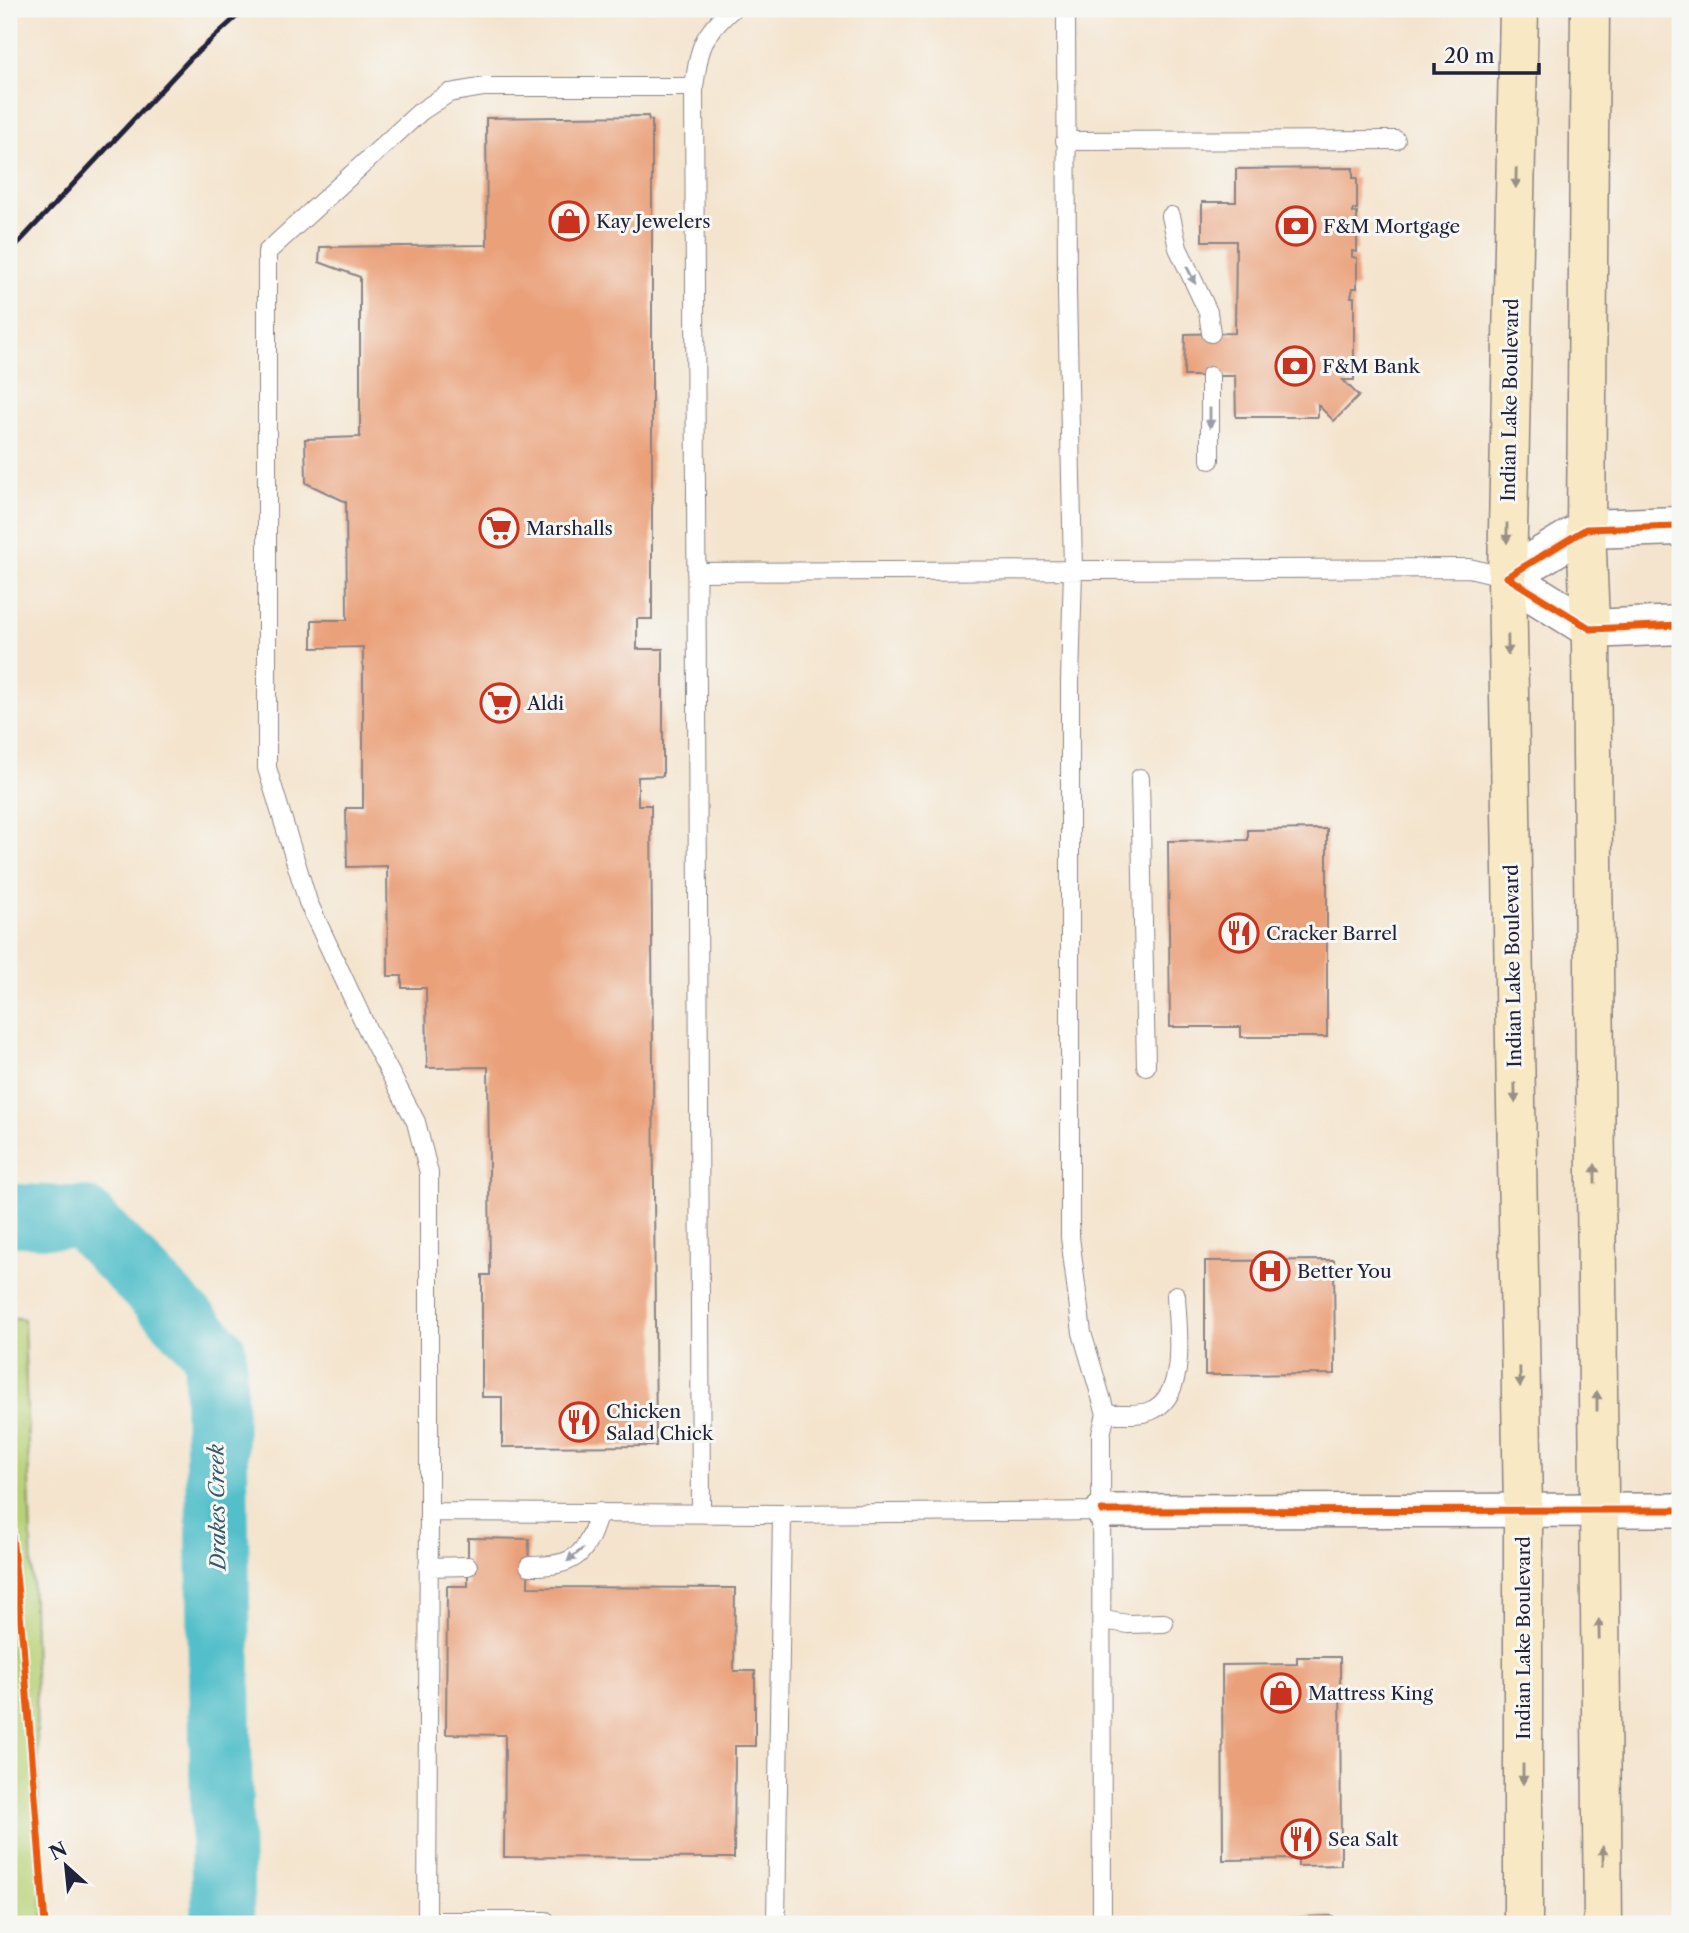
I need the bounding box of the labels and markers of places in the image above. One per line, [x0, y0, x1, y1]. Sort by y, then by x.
shop icon: Kay Jewelers [548, 200, 590, 242]
bank icon: F&M Mortgage [1275, 205, 1317, 247]
place label: Kay Jewelers [596, 210, 711, 233]
place label: F&M Mortgage [1323, 215, 1460, 238]
bank icon: F&M Bank [1274, 345, 1316, 387]
place label: F&M Bank [1322, 355, 1421, 378]
supermarket icon: Marshalls [478, 507, 520, 549]
place label: Marshalls [526, 517, 613, 540]
supermarket icon: Aldi [479, 682, 521, 724]
place label: Aldi [526, 692, 564, 715]
restaurant icon: Cracker Barrel [1218, 912, 1260, 954]
place label: Cracker Barrel [1266, 922, 1398, 945]
hospital icon: Better You [1249, 1250, 1291, 1292]
place label: Better You [1297, 1260, 1392, 1283]
place label: Chicken Salad Chick [606, 1400, 714, 1445]
restaurant icon: Chicken Salad Chick [558, 1401, 600, 1443]
shop icon: Mattress King [1260, 1672, 1302, 1714]
place label: Mattress King [1308, 1682, 1434, 1705]
restaurant icon: Sea Salt [1280, 1818, 1322, 1860]
place label: Sea Salt [1328, 1828, 1399, 1851]

